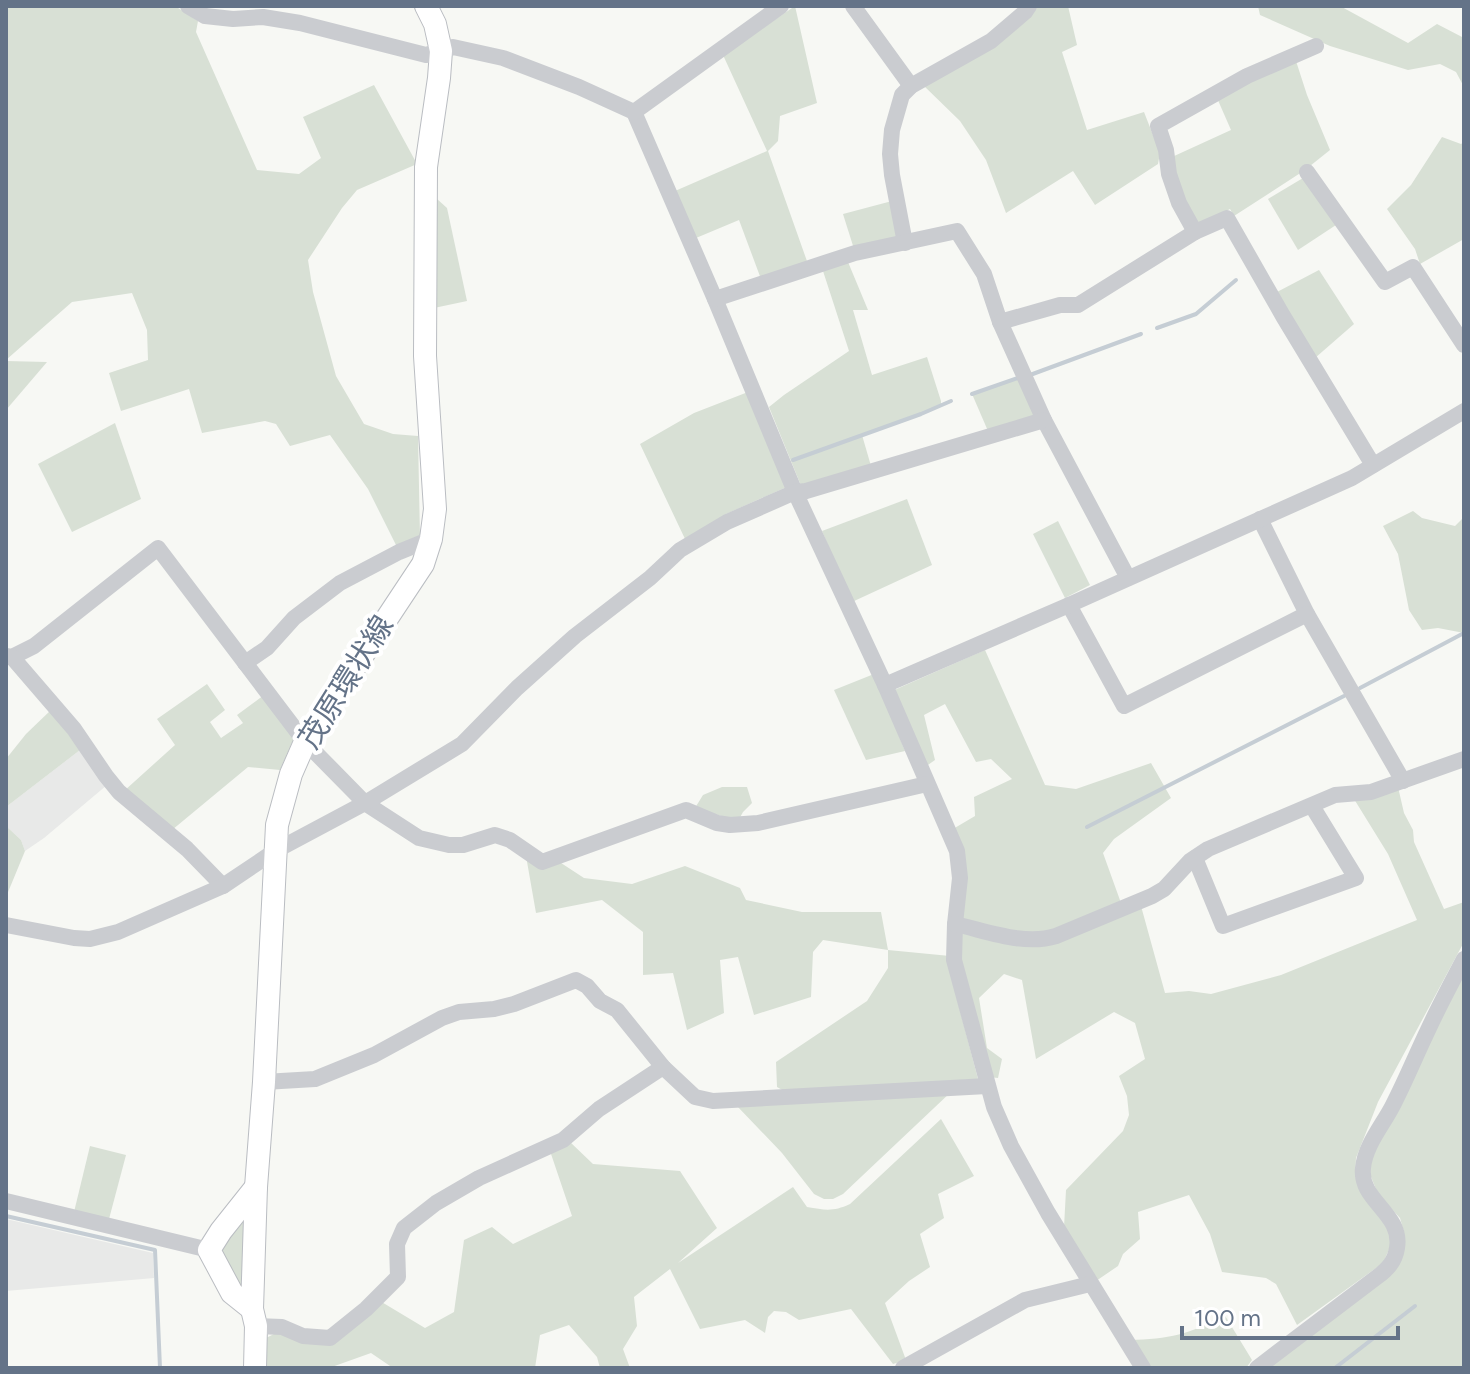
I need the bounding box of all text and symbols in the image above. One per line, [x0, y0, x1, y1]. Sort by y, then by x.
street label: 茂原環状線 [290, 608, 401, 755]
scale bar [1182, 1290, 1398, 1340]
text: 100 m [1194, 1303, 1261, 1332]

